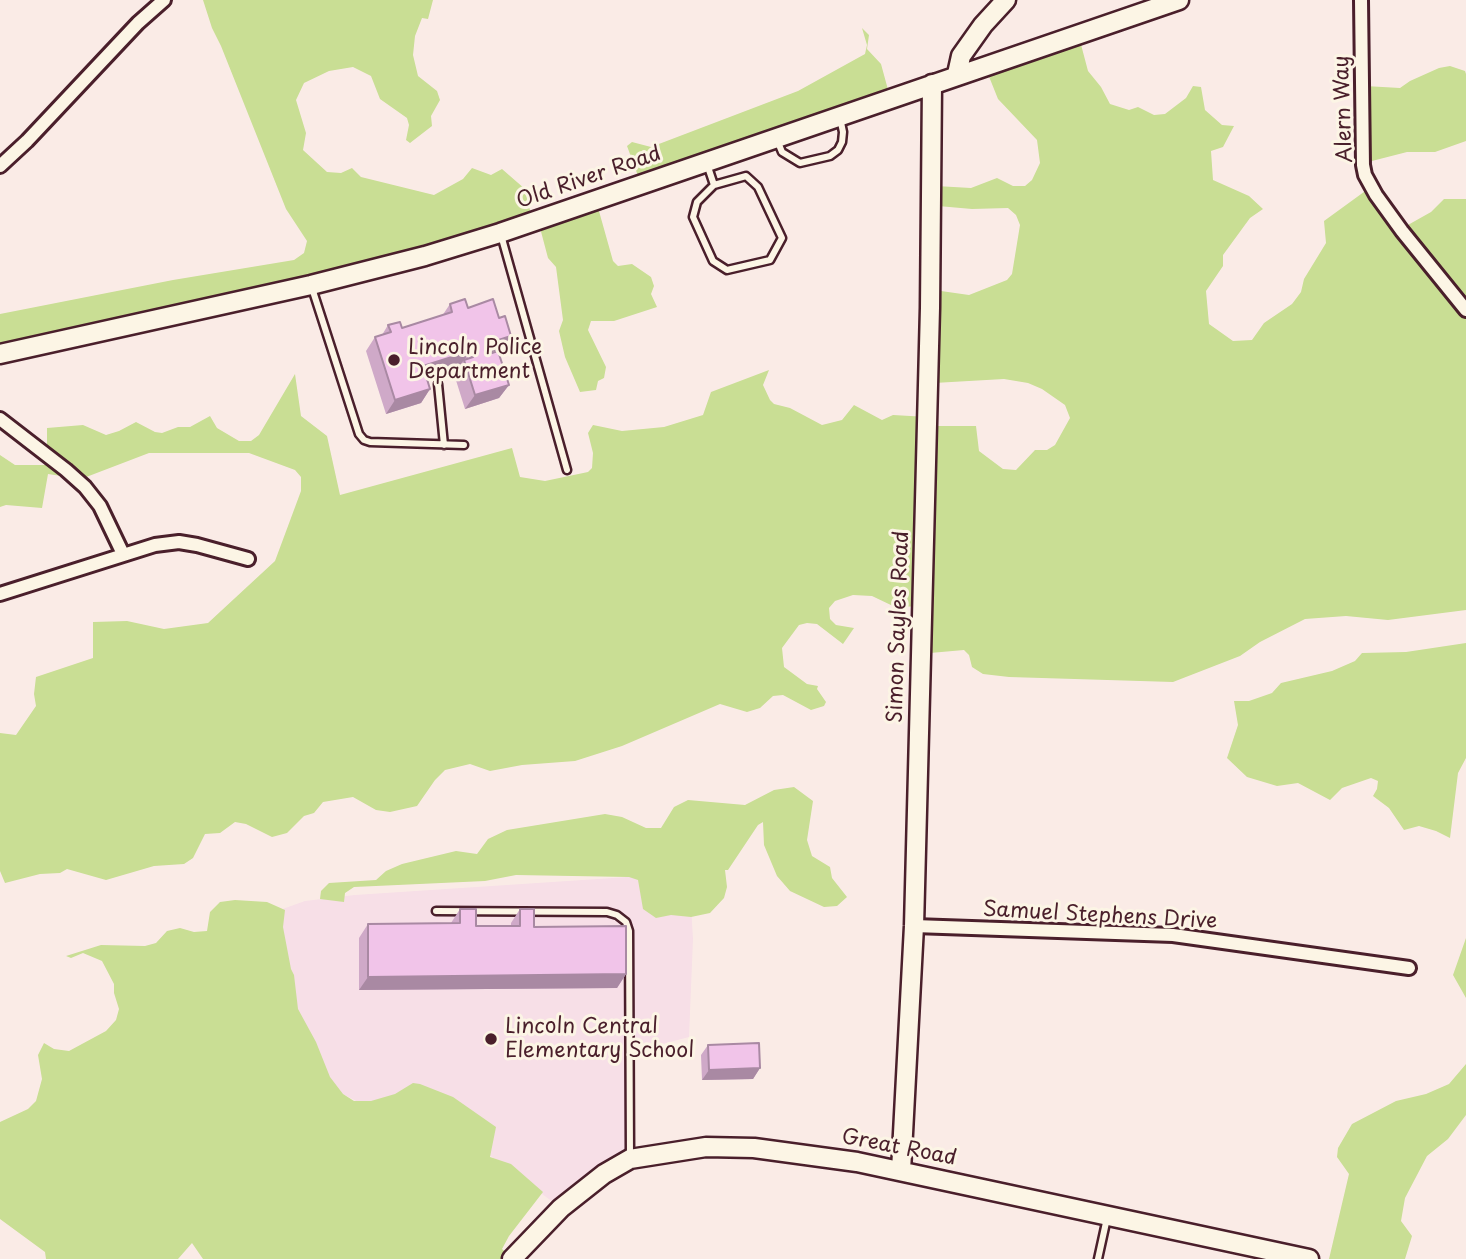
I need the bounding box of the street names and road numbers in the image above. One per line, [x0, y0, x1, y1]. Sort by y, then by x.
street label: Alern Way [1330, 55, 1358, 163]
street label: Old River Road [513, 141, 665, 215]
street label: Simon Sayles Road [883, 530, 915, 724]
street label: Samuel Stephens Drive [982, 897, 1218, 935]
street label: Great Road [839, 1125, 959, 1171]

